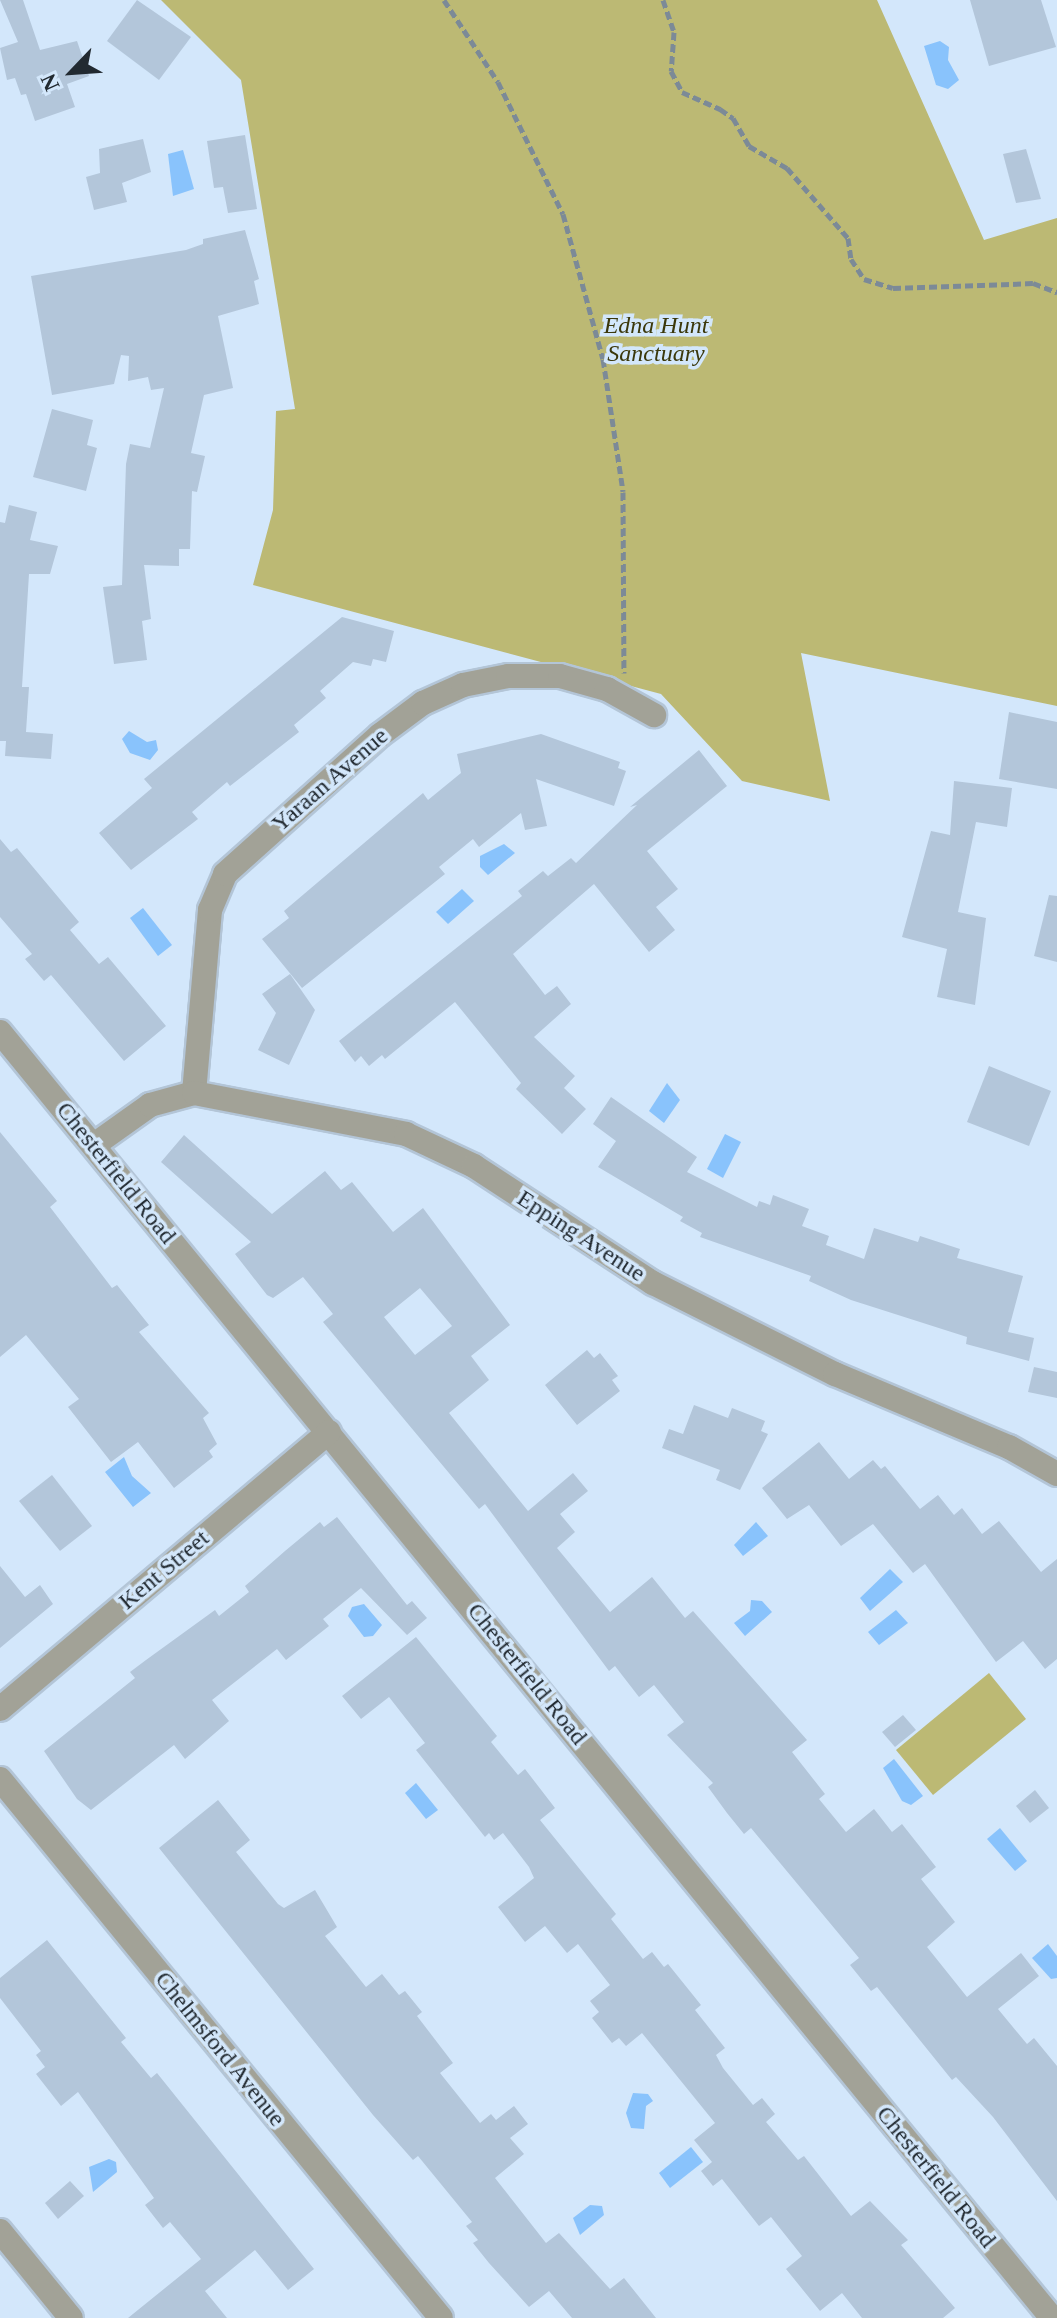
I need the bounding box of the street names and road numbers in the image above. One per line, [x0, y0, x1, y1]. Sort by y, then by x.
street label: Yaraan Avenue [266, 721, 394, 839]
street label: Chesterfield Road [50, 1096, 182, 1250]
street label: Epping Avenue [511, 1184, 651, 1288]
street label: Kent Street [113, 1524, 215, 1616]
street label: Chesterfield Road [461, 1597, 593, 1751]
street label: Chelmsford Avenue [148, 1965, 292, 2133]
street label: Chesterfield Road [870, 2100, 1002, 2254]

